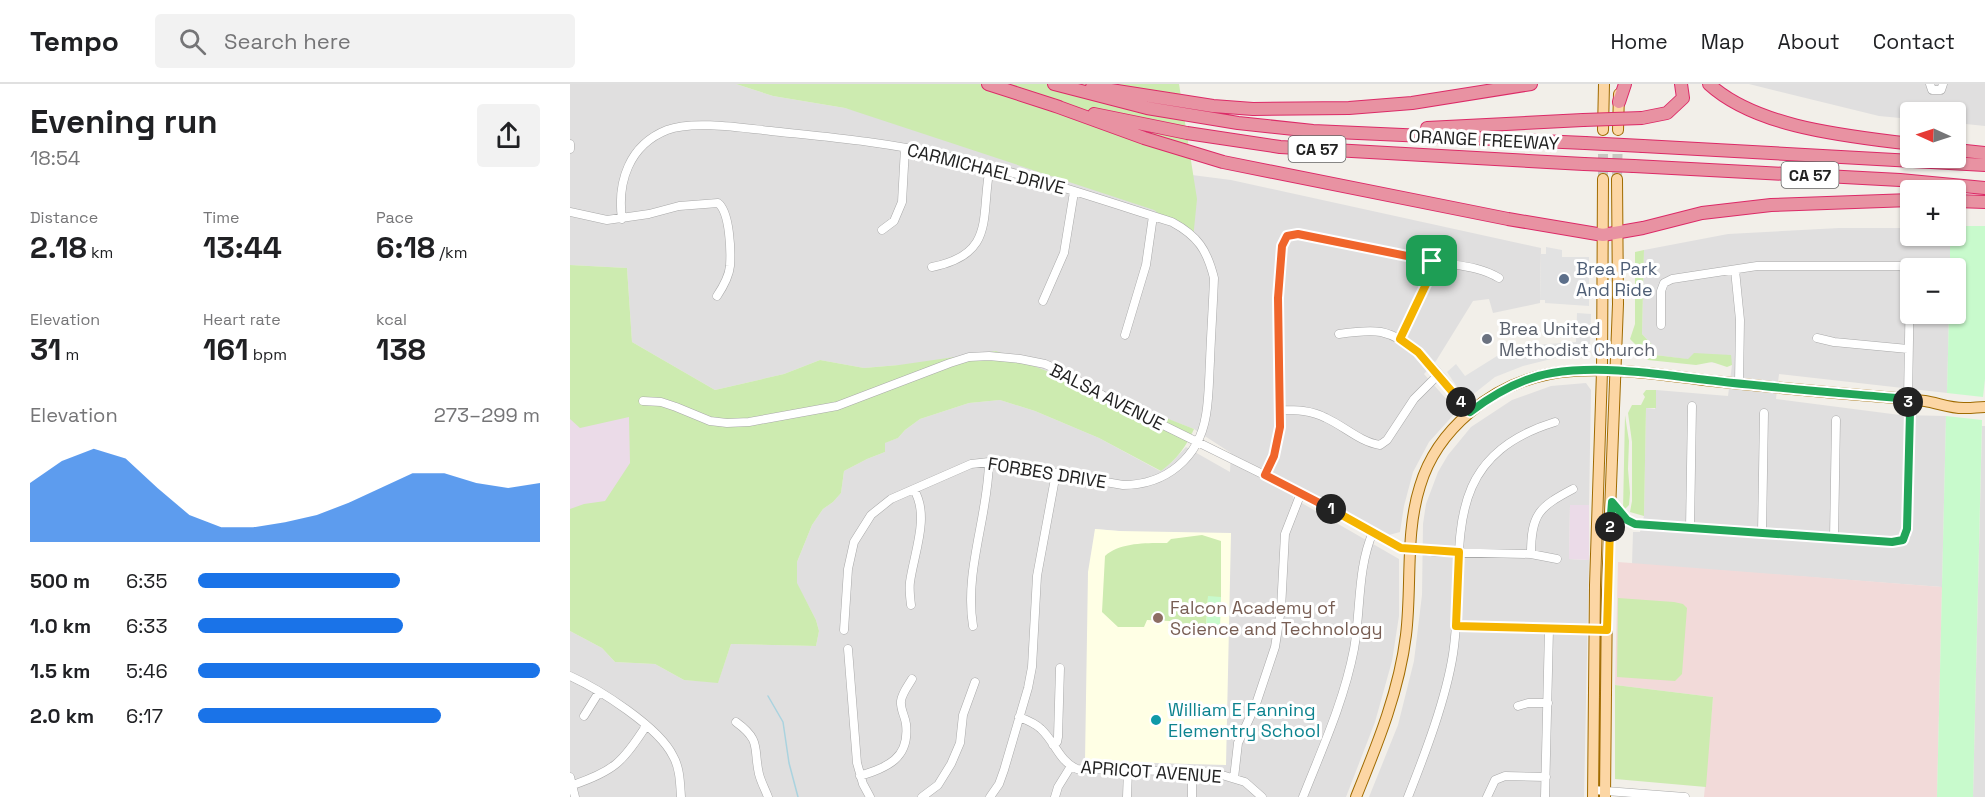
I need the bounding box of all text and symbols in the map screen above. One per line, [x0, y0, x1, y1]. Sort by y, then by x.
search box [155, 14, 575, 68]
text: Tempo [30, 23, 119, 59]
icon: search [176, 25, 209, 58]
text: Search here [224, 27, 351, 55]
text: Home [1610, 28, 1668, 55]
text: Map [1701, 28, 1745, 55]
text: About [1778, 28, 1840, 55]
text: Contact [1873, 28, 1955, 55]
text: Evening run [30, 101, 218, 143]
north arrow [1900, 102, 1966, 168]
map controls [1900, 102, 1966, 324]
button: share [477, 104, 540, 167]
street label: ORANGE FREEWAY [1408, 124, 1560, 155]
road number: CA 57 [1288, 136, 1346, 162]
street label: CARMICHAEL DRIVE [905, 138, 1067, 199]
text: 18:54 [30, 145, 80, 171]
road number: CA 57 [1782, 162, 1838, 188]
button: + [1900, 180, 1966, 246]
text: Distance [30, 207, 98, 228]
text: Time [203, 207, 239, 228]
text: Pace [376, 207, 413, 228]
text: 2.18 [30, 228, 87, 267]
text: 13:44 [203, 228, 282, 267]
text: 6:18 [376, 228, 435, 267]
pin [1406, 235, 1457, 286]
text: km [87, 242, 113, 263]
text: /km [435, 242, 467, 263]
icon: arrive [1415, 244, 1448, 277]
place label: Brea Park And Ride [1576, 257, 1658, 301]
button: − [1900, 258, 1966, 324]
marker: Brea Park And Ride [1557, 272, 1571, 286]
text: Elevation [30, 309, 100, 330]
text: Heart rate [203, 309, 281, 330]
text: kcal [376, 309, 407, 330]
place label: Brea United Methodist Church [1499, 317, 1655, 361]
text: 31 [30, 330, 61, 369]
text: 161 [203, 330, 249, 369]
text: 138 [376, 330, 426, 369]
marker: Brea United Methodist Church [1480, 332, 1494, 346]
text: m [61, 344, 79, 365]
text: bpm [249, 344, 287, 365]
street label: BALSA AVENUE [1046, 358, 1168, 435]
pin: 4 [1446, 387, 1476, 417]
pin: 3 [1893, 387, 1923, 417]
text: 4 [1456, 391, 1466, 412]
text: 3 [1903, 391, 1913, 412]
text: Elevation [30, 402, 118, 428]
text: 273–299 m [434, 402, 540, 428]
street label: FORBES DRIVE [986, 452, 1108, 493]
pin: 1 [1316, 494, 1346, 524]
text: 1 [1327, 498, 1335, 519]
pin: 2 [1595, 512, 1625, 542]
text: 2 [1605, 516, 1615, 537]
text: 500 m [30, 568, 90, 594]
text: 6:35 [126, 568, 167, 594]
place label: Falcon Academy of Science and Technology [1170, 596, 1383, 640]
marker: Falcon Academy of Science and Technology [1151, 611, 1165, 625]
text: 1.0 km [30, 613, 91, 639]
text: 6:33 [126, 613, 167, 639]
text: 1.5 km [30, 658, 90, 684]
text: 5:46 [126, 658, 168, 684]
place label: William E Fanning Elementry School [1168, 698, 1320, 742]
text: 2.0 km [30, 703, 94, 729]
text: 6:17 [126, 703, 163, 729]
marker: William E Fanning Elementry School [1149, 713, 1163, 727]
street label: APRICOT AVENUE [1080, 755, 1222, 788]

